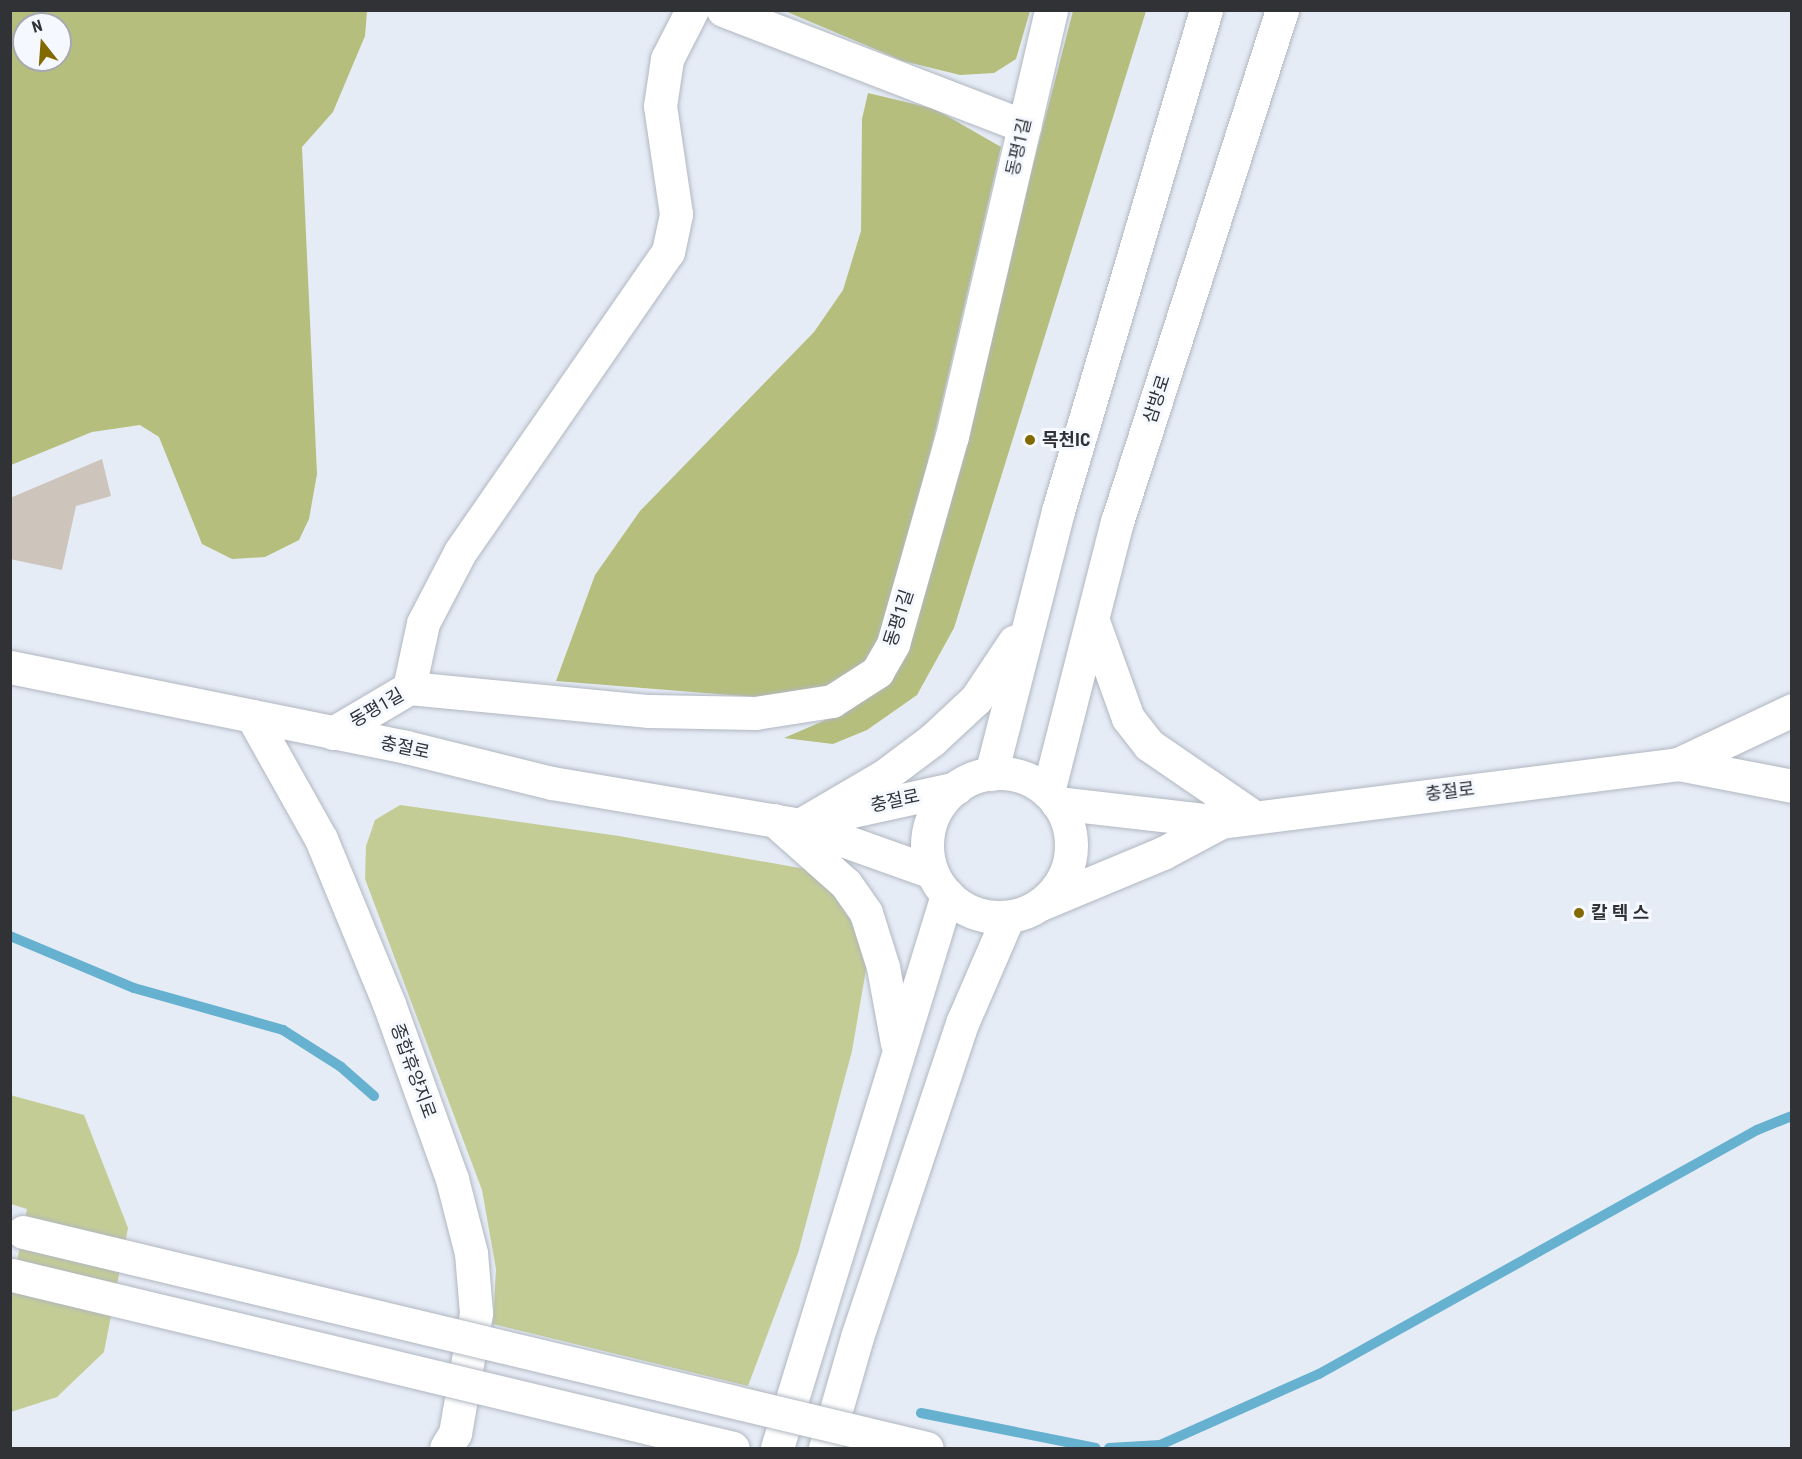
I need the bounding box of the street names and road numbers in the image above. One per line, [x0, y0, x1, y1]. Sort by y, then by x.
street label: 동평1길 [1002, 116, 1036, 178]
street label: 삼방로 [1139, 372, 1175, 426]
street label: 동평1길 [880, 587, 918, 649]
street label: 동평1길 [346, 684, 408, 732]
street label: 충절로 [378, 732, 432, 764]
street label: 충절로 [1424, 778, 1476, 806]
street label: 충절로 [868, 785, 922, 817]
street label: 종합휴양지로 [386, 1021, 440, 1121]

